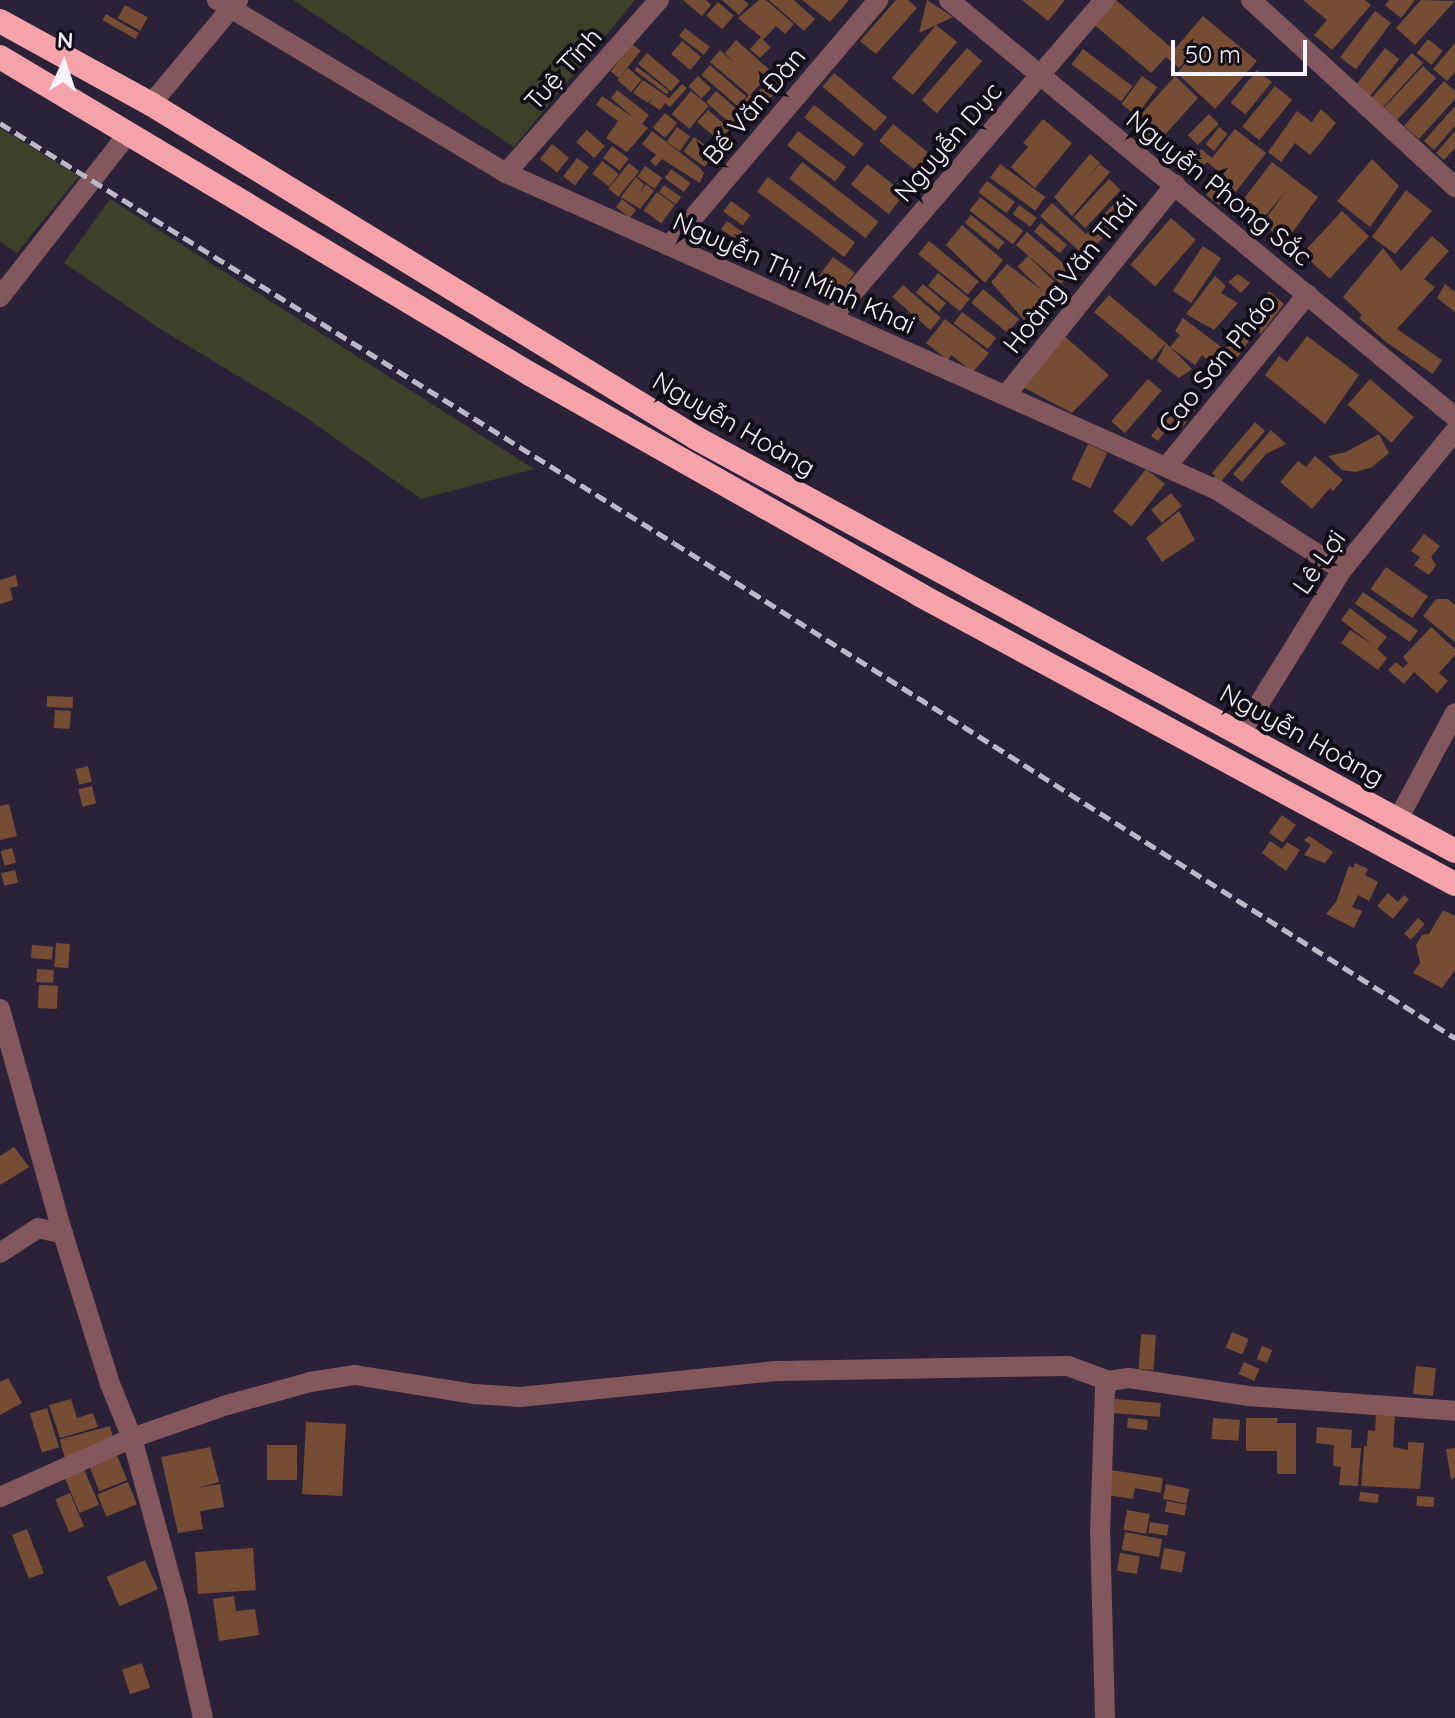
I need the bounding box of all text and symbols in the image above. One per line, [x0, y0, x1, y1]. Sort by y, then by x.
street label: Tuệ Tĩnh [518, 21, 608, 117]
north arrow [24, 24, 104, 104]
scale bar [1175, 24, 1311, 74]
text: N [56, 26, 74, 54]
text: 50 m [1185, 39, 1241, 69]
street label: Bế Văn Đàn [696, 41, 812, 171]
street label: Nguyễn Dục [888, 76, 1008, 208]
street label: Nguyễn Phong Sắc [1120, 104, 1318, 272]
street label: Hoàng Văn Thái [996, 188, 1144, 360]
street label: Nguyễn Thị Minh Khai [668, 205, 920, 341]
street label: Cao Sơn Pháo [1151, 287, 1283, 439]
street label: Nguyễn Hoàng [647, 365, 821, 483]
street label: Lê Lợi [1286, 524, 1352, 600]
street label: Nguyễn Hoàng [1215, 677, 1389, 793]

